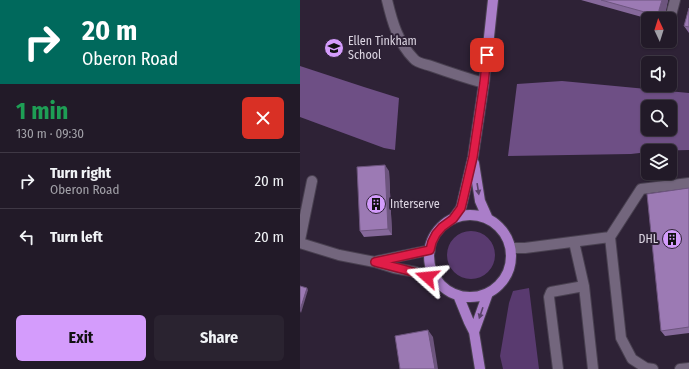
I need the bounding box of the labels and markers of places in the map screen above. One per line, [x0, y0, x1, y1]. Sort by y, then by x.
place label: Ellen Tinkham School [348, 34, 417, 62]
school or university icon: Ellen Tinkham School [323, 37, 345, 59]
pin [470, 38, 504, 72]
building icon: Interserve [365, 193, 387, 215]
place label: Interserve [390, 197, 440, 211]
building icon: DHL [661, 228, 683, 250]
place label: DHL [638, 232, 659, 246]

